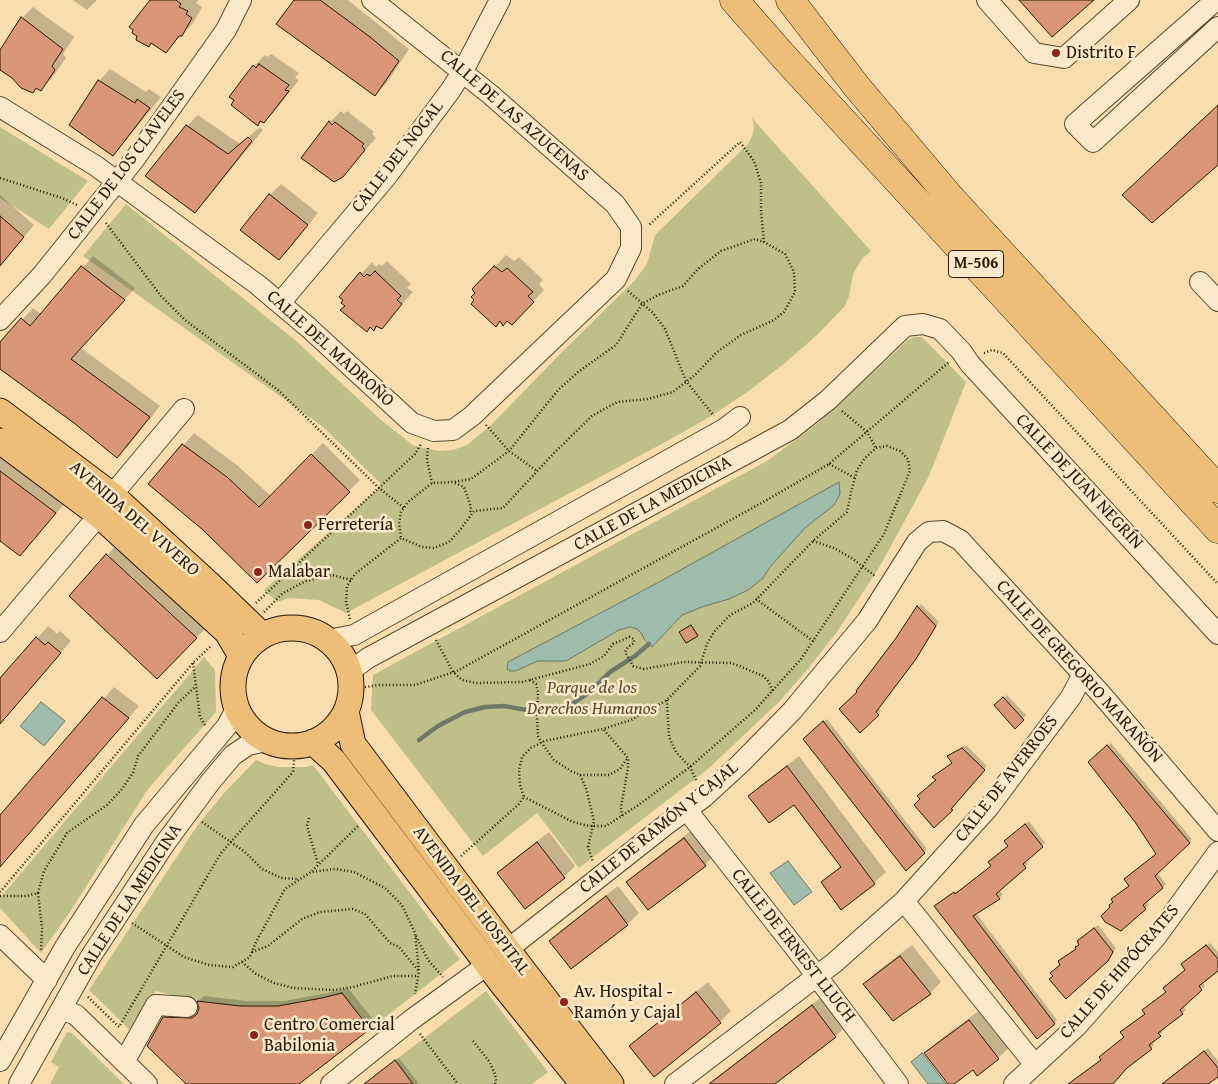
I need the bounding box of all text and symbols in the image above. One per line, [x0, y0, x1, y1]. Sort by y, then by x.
place label: Distrito F [1066, 42, 1136, 64]
street label: CALLE DE LAS AZUCENAS [435, 46, 593, 186]
marker: Distrito F [1050, 47, 1062, 59]
street label: CALLE DE LOS CLAVELES [63, 85, 191, 245]
street label: CALLE DEL NOGAL [347, 97, 449, 217]
road number: M-506 [948, 250, 1004, 278]
street label: CALLE DEL MADROÑO [262, 286, 398, 412]
street label: CALLE DE JUAN NEGRÍN [1011, 410, 1147, 554]
street label: CALLE DE LA MEDICINA [570, 452, 736, 556]
street label: AVENIDA DEL VIVERO [65, 457, 203, 581]
place label: Ferretería [318, 514, 393, 536]
marker: Ferretería [302, 519, 314, 531]
place label: Malabar [268, 561, 330, 583]
marker: Malabar [252, 566, 264, 578]
street label: CALLE DE GREGORIO MARAÑÓN [991, 576, 1167, 768]
park label: Parque de los Derechos Humanos [527, 677, 657, 720]
street label: CALLE DE AVERROES [951, 711, 1063, 847]
street label: CALLE DE RAMÓN Y CAJAL [575, 757, 743, 899]
street label: CALLE DE LA MEDICINA [73, 820, 187, 980]
street label: AVENIDA DEL HOSPITAL [408, 822, 534, 980]
street label: CALLE DE ERNEST LLUCH [726, 865, 860, 1027]
street label: CALLE DE HIPÓCRATES [1056, 900, 1184, 1044]
place label: Av. Hospital - Ramón y Cajal [574, 981, 680, 1024]
marker: Av. Hospital - Ramón y Cajal [558, 996, 570, 1008]
place label: Centro Comercial Babilonia [264, 1014, 395, 1056]
marker: Centro Comercial Babilonia [248, 1029, 260, 1041]

